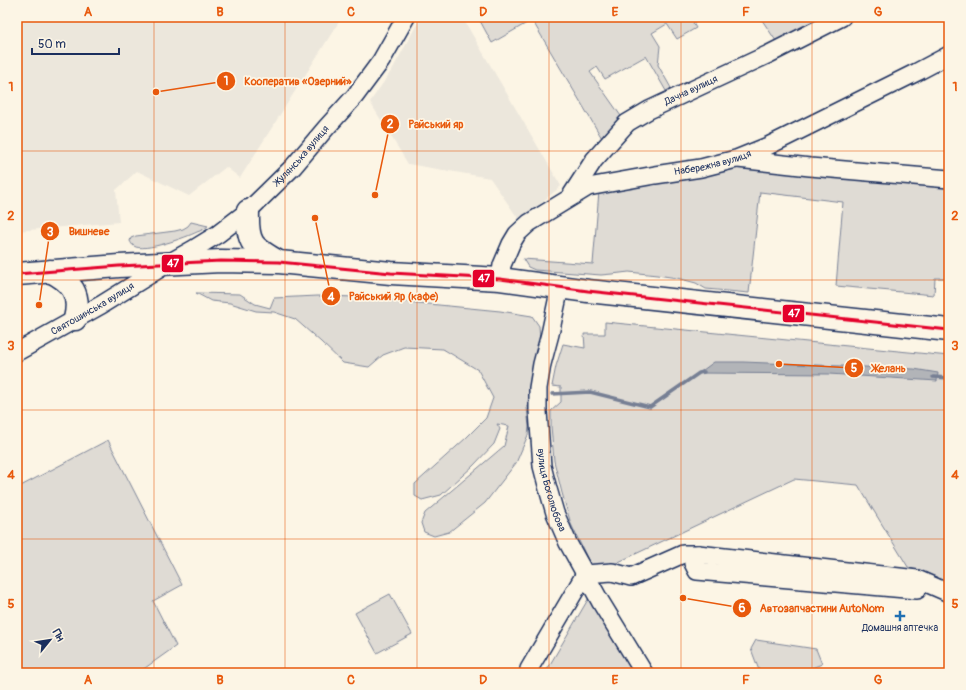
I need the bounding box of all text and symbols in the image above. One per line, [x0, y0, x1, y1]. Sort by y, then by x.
text: A [84, 4, 93, 20]
text: B [216, 4, 224, 20]
text: C [347, 4, 355, 20]
text: D [479, 4, 487, 20]
text: E [612, 4, 619, 20]
text: F [742, 4, 750, 20]
text: G [874, 4, 883, 20]
scale bar [32, 30, 119, 56]
text: 50 m [38, 37, 66, 52]
callout: Кооператив «Озерний» [216, 69, 360, 92]
street label: Дачна вулиця [662, 73, 720, 108]
text: 1 [224, 74, 228, 89]
text: Кооператив «Озерний» [244, 75, 352, 88]
text: 1 [8, 79, 14, 95]
text: 1 [952, 79, 958, 95]
callout: Райський яр [380, 112, 472, 135]
text: 2 [387, 117, 394, 132]
text: Райський яр [408, 118, 464, 131]
street label: Жулянська вулиця [270, 123, 332, 190]
street label: Набережна вулиця [673, 147, 753, 178]
text: 2 [7, 208, 15, 224]
text: 2 [951, 208, 959, 224]
callout: Вишневе [40, 220, 117, 243]
text: 3 [47, 225, 54, 240]
text: Вишневе [69, 225, 110, 238]
line badge: 47 [161, 254, 184, 273]
text: 47 [166, 257, 179, 270]
line badge: 47 [472, 269, 495, 288]
text: 47 [477, 272, 490, 285]
street label: Святошинська вулиця [49, 280, 137, 338]
callout: Райський Яр (кафе) [321, 285, 447, 308]
text: 4 [327, 290, 335, 305]
text: Райський Яр (кафе) [349, 290, 439, 303]
line badge: 47 [782, 304, 805, 323]
text: 47 [787, 307, 800, 320]
text: 3 [7, 338, 15, 354]
text: 3 [951, 338, 959, 354]
callout: Желань [844, 357, 914, 380]
text: 5 [851, 361, 858, 376]
text: Желань [870, 362, 906, 375]
street label: вулиця Боголюбова [535, 448, 568, 534]
text: 4 [7, 467, 15, 483]
text: 4 [951, 467, 959, 483]
text: 5 [7, 596, 15, 612]
callout: Автозапчастини AutoNom [732, 596, 892, 619]
text: 5 [951, 596, 959, 612]
text: 6 [739, 601, 746, 616]
text: Автозапчастини AutoNom [760, 602, 885, 615]
marker: Домашня аптечка [895, 611, 905, 621]
north arrow [30, 620, 70, 660]
place label: Домашня аптечка [861, 622, 938, 634]
text: Пн [50, 627, 67, 644]
text: A [84, 672, 93, 688]
text: B [216, 672, 224, 688]
text: C [347, 672, 355, 688]
text: D [479, 672, 487, 688]
text: E [612, 672, 619, 688]
text: F [742, 672, 750, 688]
text: G [874, 672, 883, 688]

